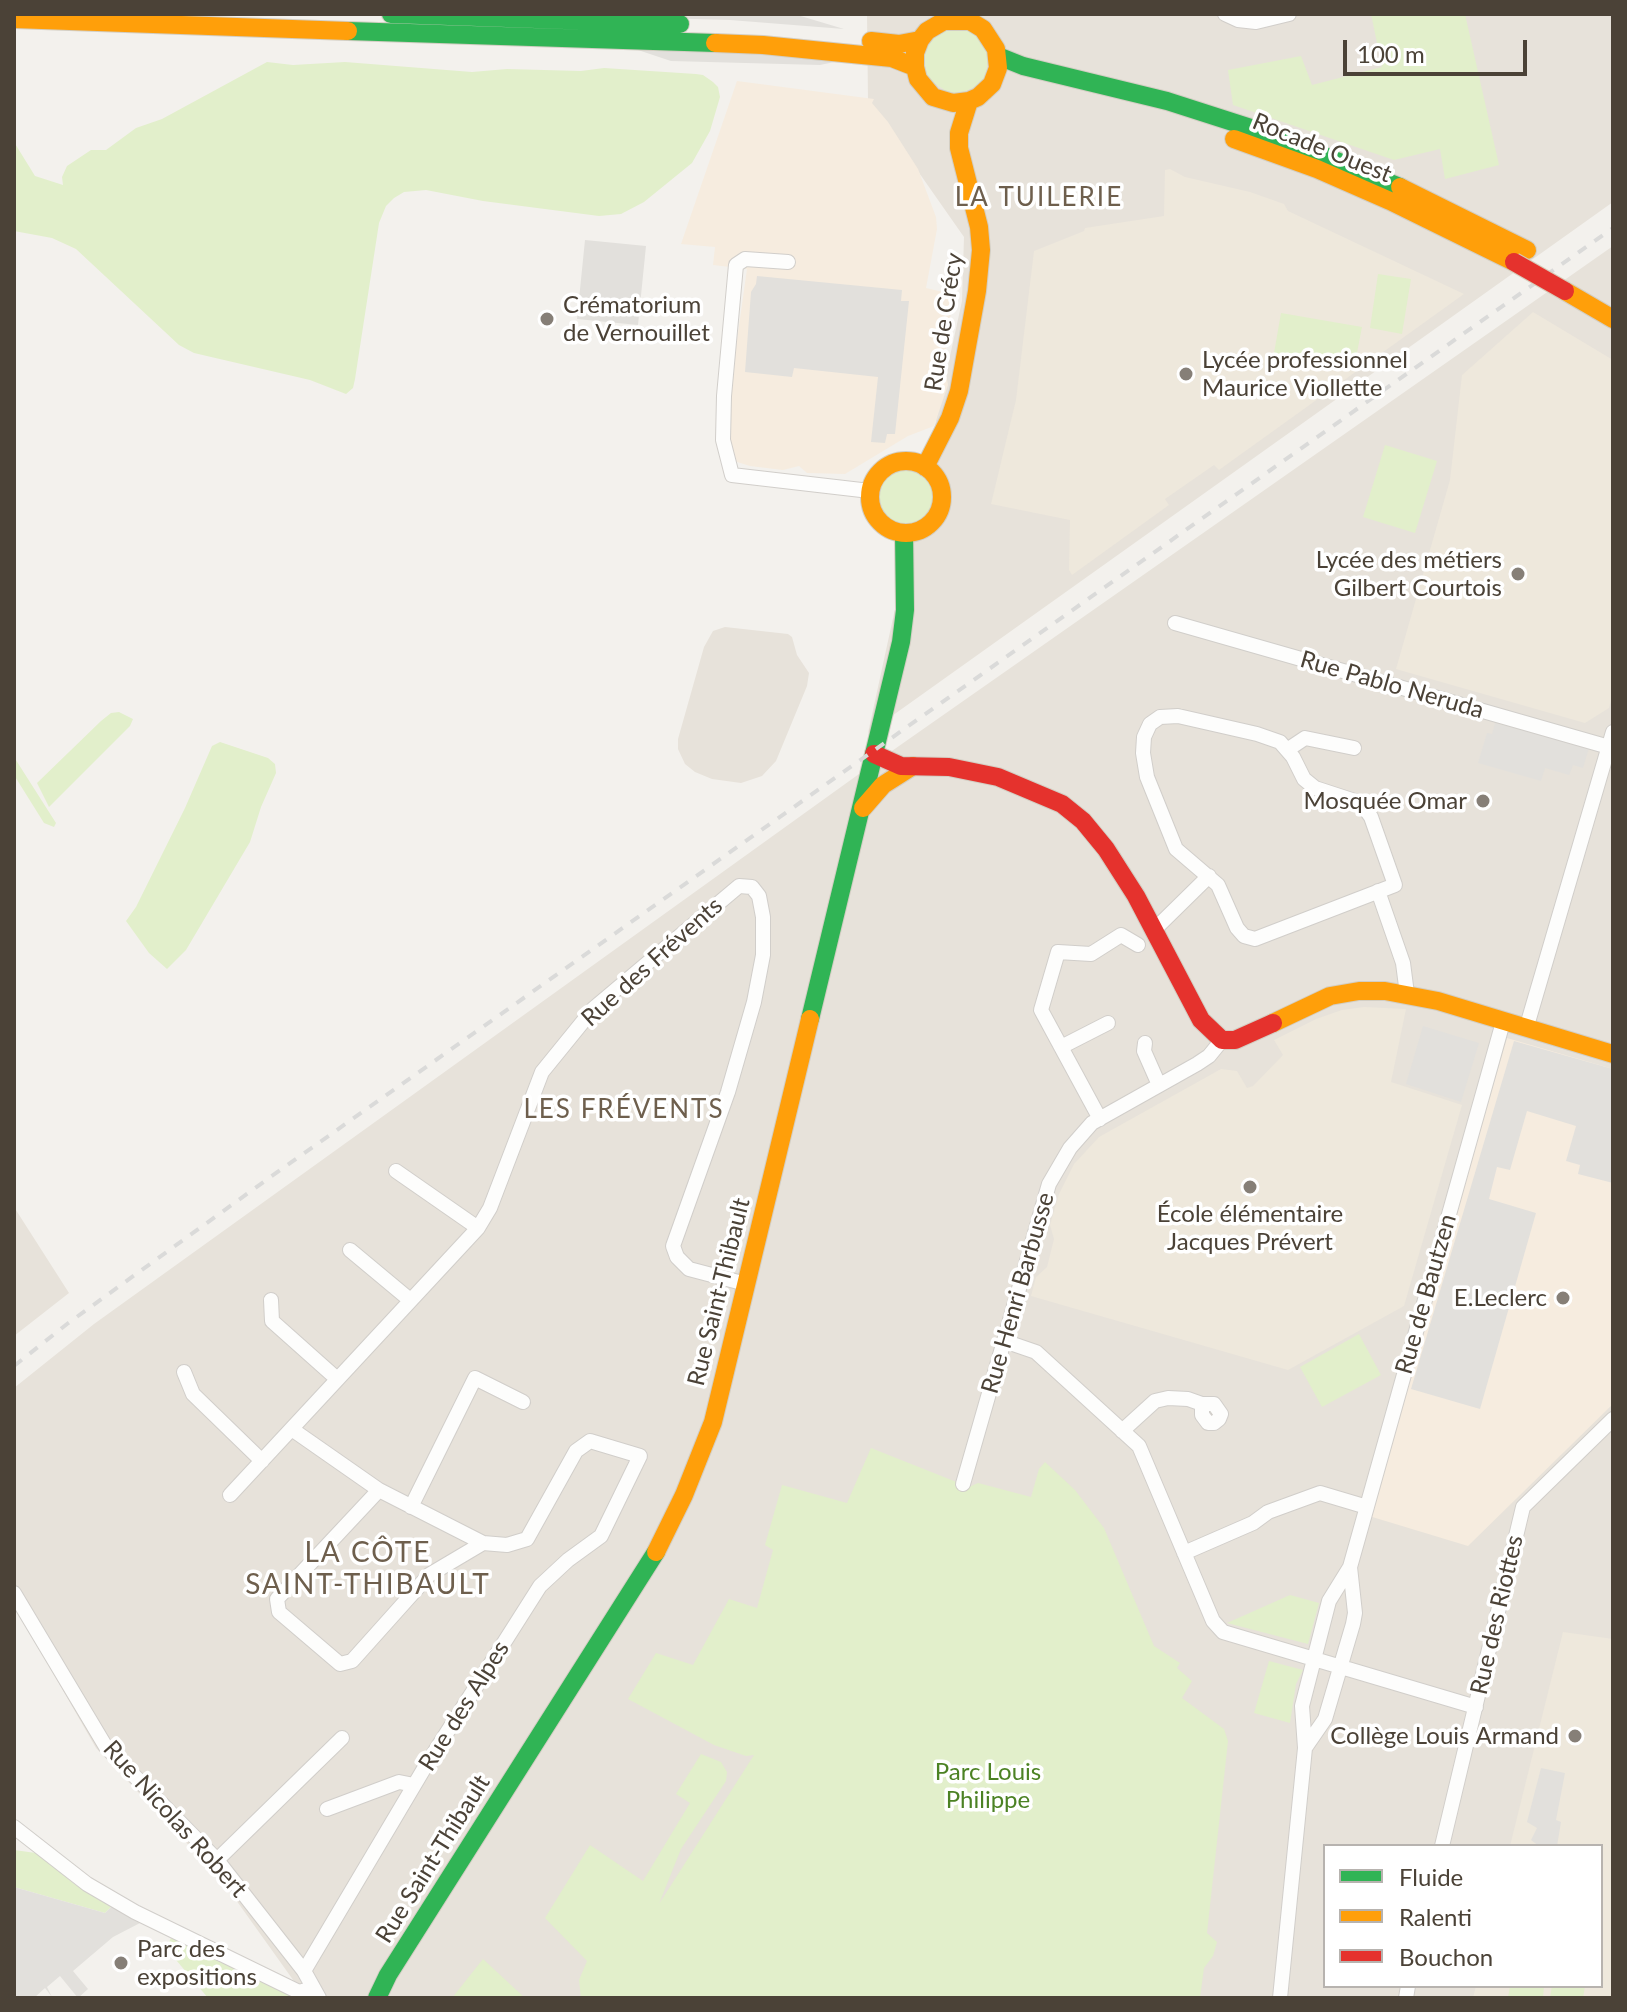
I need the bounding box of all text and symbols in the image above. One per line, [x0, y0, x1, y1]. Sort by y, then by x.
scale bar [1347, 24, 1531, 74]
text: 100 m [1357, 39, 1425, 68]
street label: Rocade Ouest [1248, 107, 1396, 189]
district label: LA TUILERIE [955, 182, 1123, 214]
street label: Rue de Crécy [919, 251, 969, 393]
place label: Crématorium de Vernouillet [563, 291, 710, 347]
marker: Crématorium de Vernouillet [538, 310, 556, 328]
place label: Lycée professionnel Maurice Viollette [1202, 346, 1408, 402]
marker: Lycée professionnel Maurice Viollette [1177, 365, 1195, 383]
place label: Lycée des métiers Gilbert Courtois [1316, 546, 1502, 602]
marker: Lycée des métiers Gilbert Courtois [1509, 565, 1527, 583]
street label: Rue Pablo Neruda [1297, 645, 1487, 725]
place label: Mosquée Omar [1303, 787, 1467, 815]
marker: Mosquée Omar [1474, 792, 1492, 810]
street label: Rue des Frévents [576, 891, 728, 1033]
district label: LES FRÉVENTS [524, 1094, 724, 1126]
marker: École élémentaire Jacques Prévert [1241, 1178, 1259, 1196]
street label: Rue Henri Barbusse [976, 1189, 1060, 1397]
street label: Rue Saint-Thibault [682, 1195, 756, 1389]
place label: École élémentaire Jacques Prévert [1157, 1200, 1343, 1256]
street label: Rue de Bautzen [1389, 1211, 1463, 1377]
place label: E.Leclerc [1454, 1284, 1547, 1312]
marker: E.Leclerc [1554, 1289, 1572, 1307]
street label: Rue des Riottes [1465, 1532, 1529, 1698]
district label: LA CÔTE SAINT-THIBAULT [245, 1536, 491, 1602]
street label: Rue des Alpes [413, 1636, 515, 1776]
place label: Collège Louis Armand [1330, 1722, 1559, 1750]
marker: Collège Louis Armand [1566, 1727, 1584, 1745]
street label: Rue Nicolas Robert [97, 1735, 253, 1903]
park label: Parc Louis Philippe [935, 1758, 1041, 1814]
street label: Rue Saint-Thibault [370, 1770, 496, 1948]
legend [1323, 1844, 1603, 1988]
text: Fluide [1399, 1862, 1463, 1891]
text: Ralenti [1399, 1902, 1472, 1931]
place label: Parc des expositions [137, 1935, 257, 1991]
text: Bouchon [1399, 1942, 1493, 1971]
marker: Parc des expositions [112, 1954, 130, 1972]

